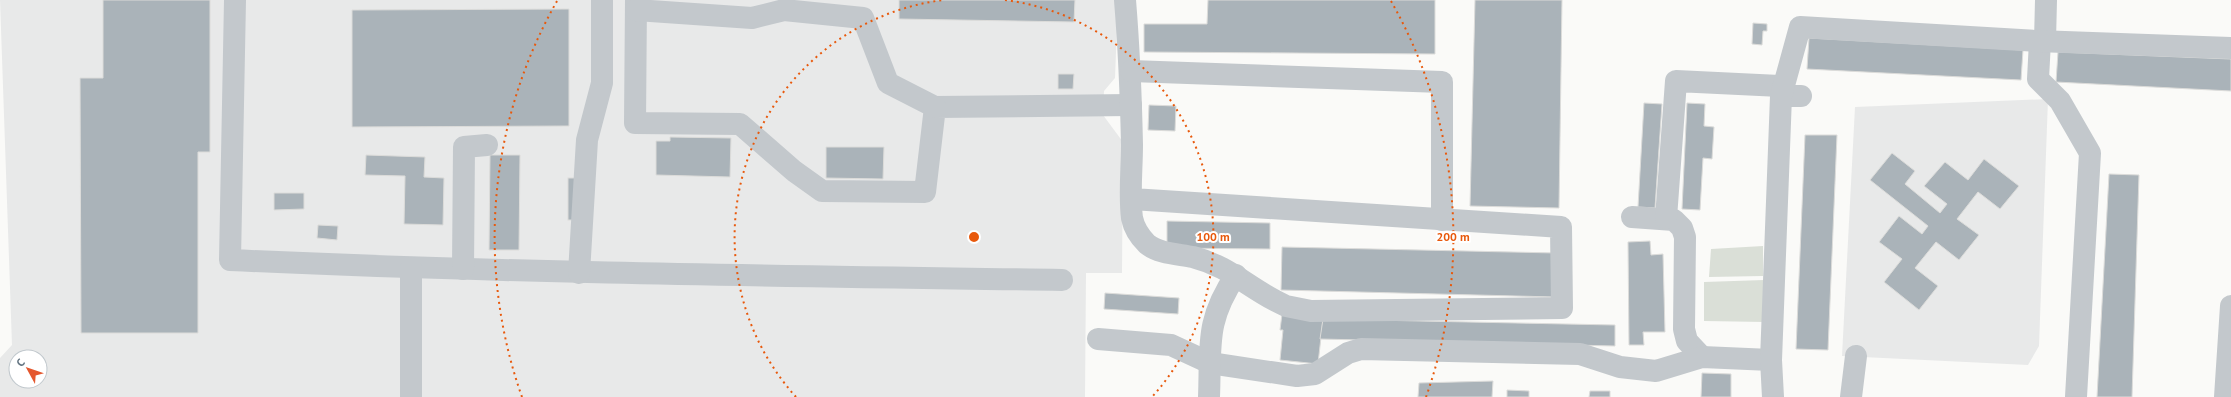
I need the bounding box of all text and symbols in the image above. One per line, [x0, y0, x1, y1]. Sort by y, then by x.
text: 100 m [1196, 229, 1230, 244]
text: 200 m [1436, 229, 1470, 244]
centre of rings [967, 230, 981, 244]
north arrow [8, 349, 48, 389]
text: С [13, 356, 28, 369]

